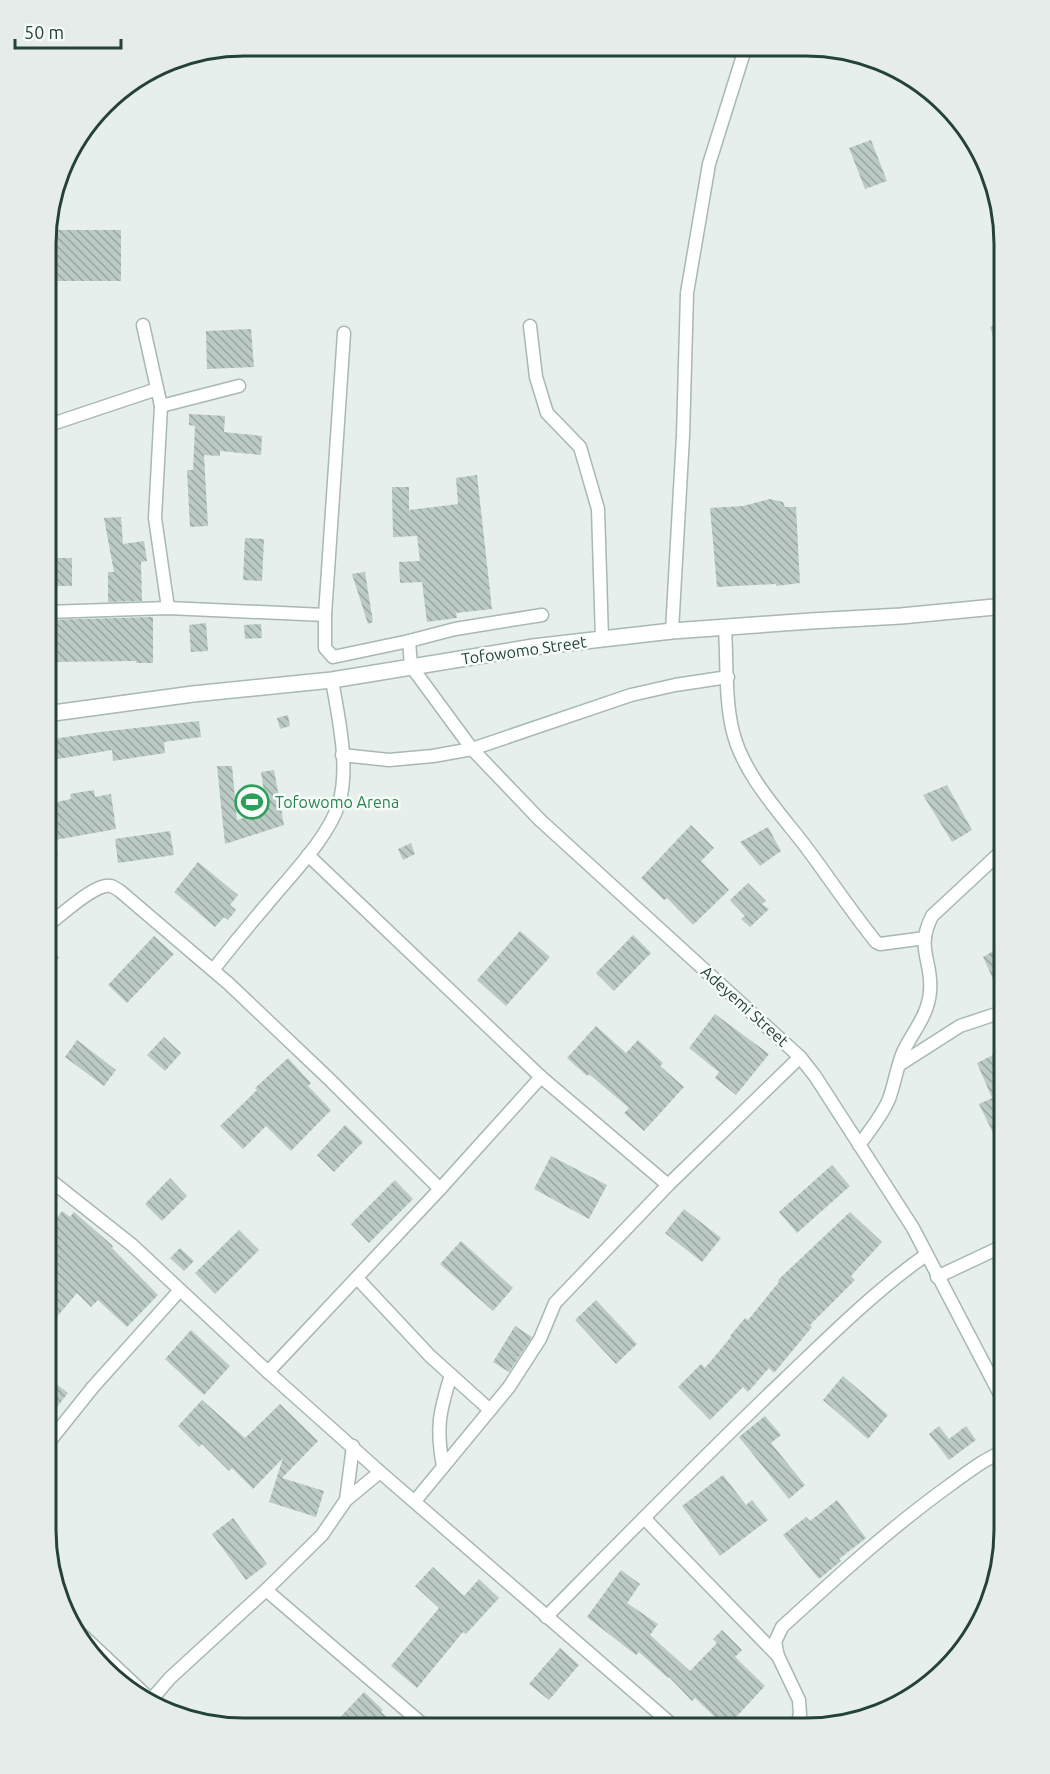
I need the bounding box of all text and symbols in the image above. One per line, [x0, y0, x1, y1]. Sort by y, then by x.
scale bar [15, 12, 122, 50]
text: 50 m [24, 22, 64, 42]
street label: Tofowomo Street [460, 632, 588, 668]
sports icon: Tofowomo Arena [234, 784, 270, 820]
place label: Tofowomo Arena [275, 793, 399, 811]
street label: Adeyemi Street [698, 962, 793, 1050]

